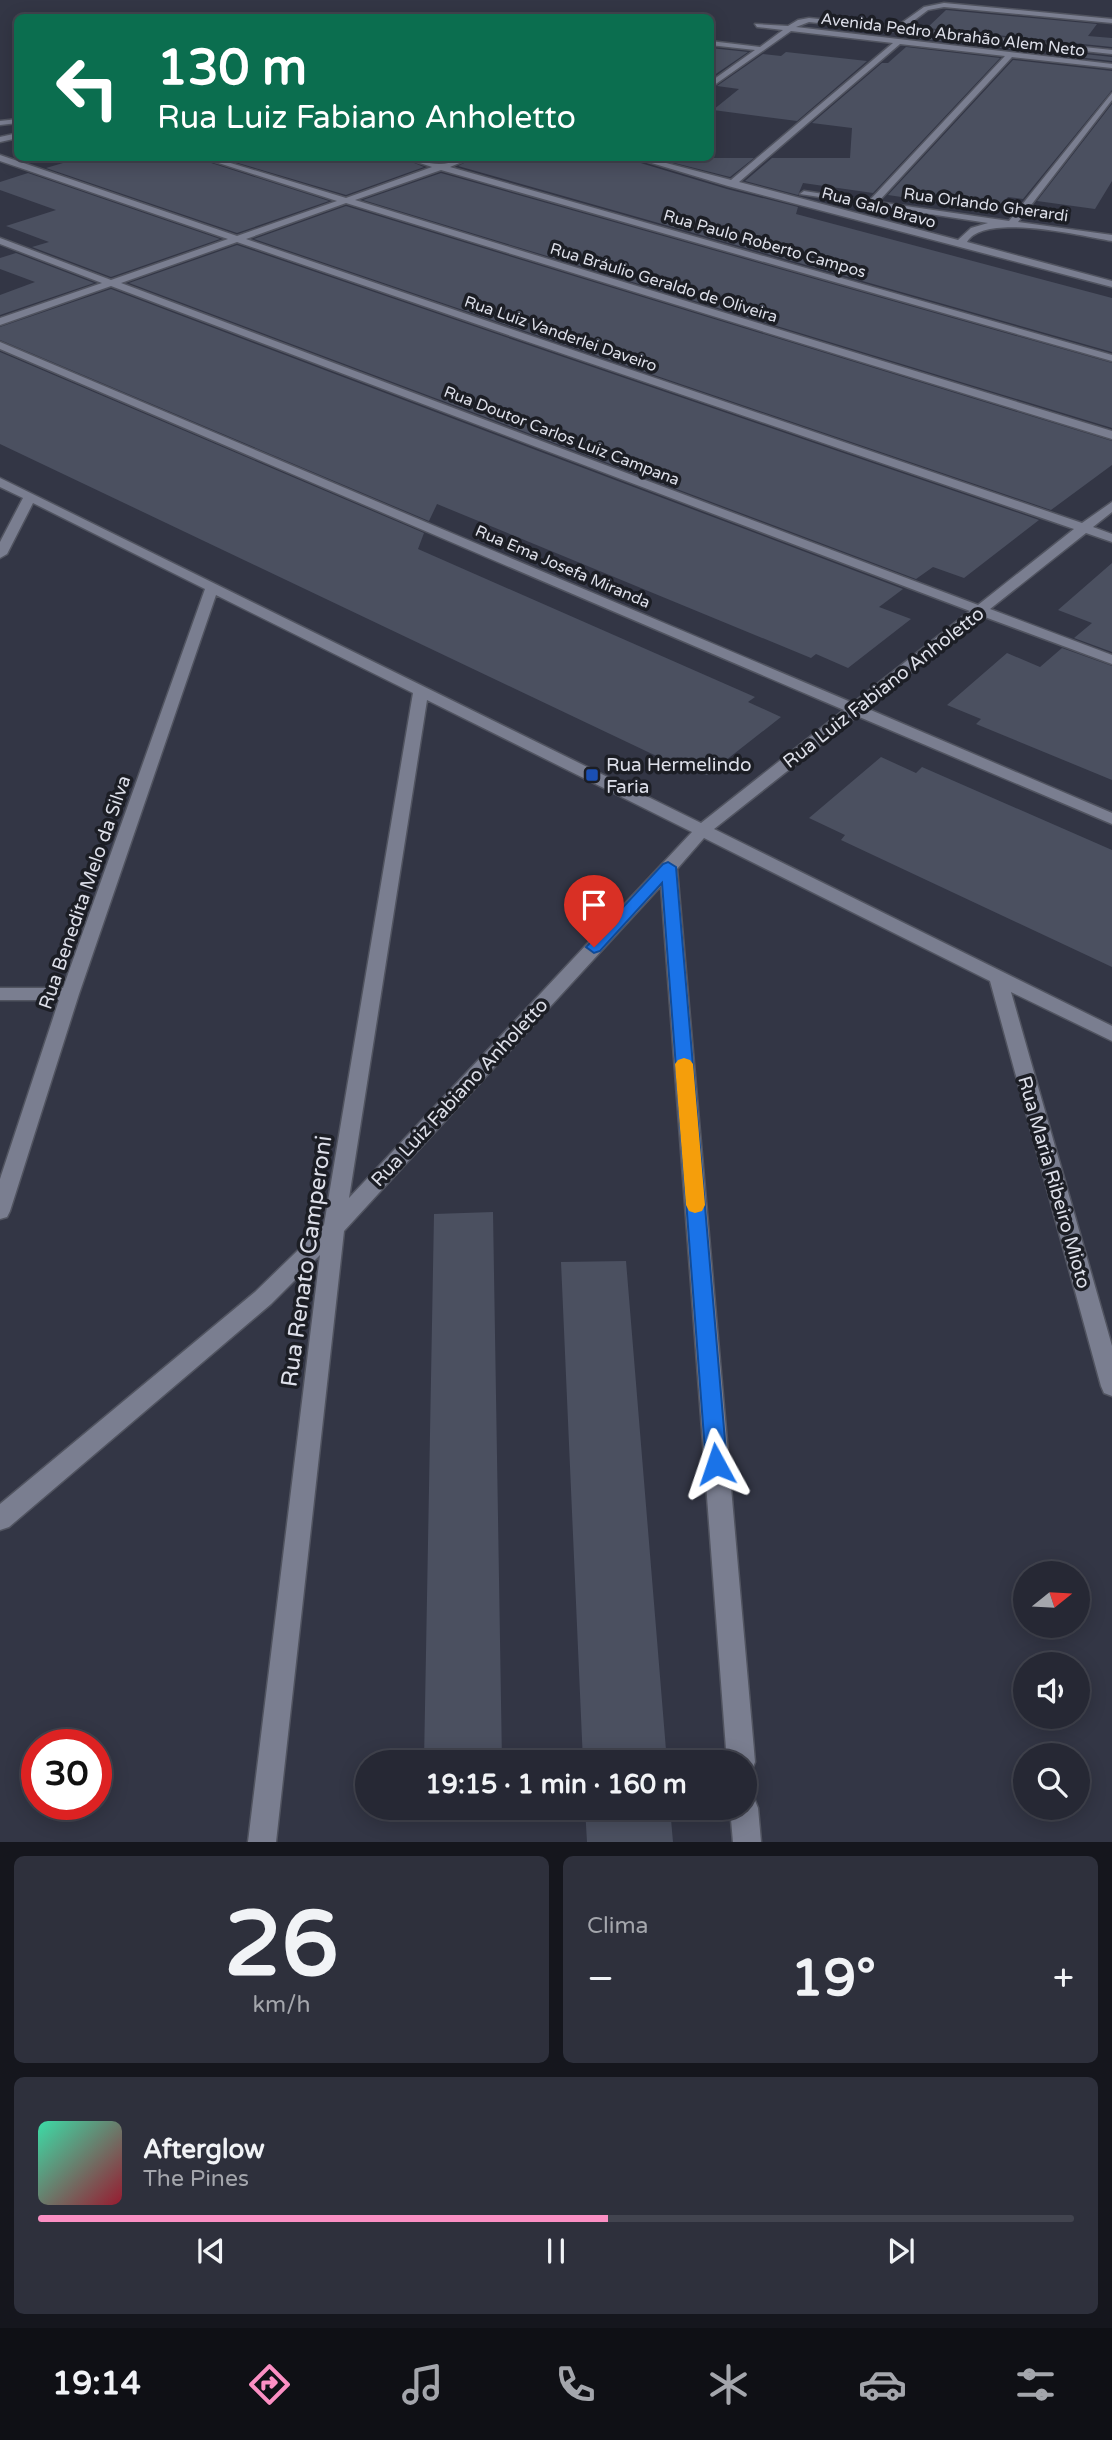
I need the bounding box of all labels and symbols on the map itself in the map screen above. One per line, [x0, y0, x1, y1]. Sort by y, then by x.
street label: Avenida Pedro Abrahão Alem Neto [820, 9, 1086, 61]
street label: Rua Galo Bravo [819, 183, 938, 233]
street label: Rua Orlando Gherardi [902, 184, 1069, 226]
street label: Rua Paulo Roberto Campos [661, 205, 868, 282]
street label: Rua Bráulio Geraldo de Oliveira [548, 239, 780, 327]
street label: Rua Luiz Vanderlei Daveiro [462, 292, 660, 376]
street label: Rua Doutor Carlos Luiz Campana [441, 382, 682, 490]
street label: Rua Ema Josefa Miranda [472, 521, 653, 613]
street label: Rua Luiz Fabiano Anholetto [779, 603, 988, 773]
place label: Rua Hermelindo Faria [606, 754, 752, 798]
marker: Rua Hermelindo Faria [584, 767, 600, 783]
street label: Rua Benedita Melo da Silva [35, 773, 135, 1012]
pin [564, 875, 624, 947]
street label: Rua Luiz Fabiano Anholetto [367, 994, 553, 1191]
street label: Rua Maria Ribeiro Mioto [1013, 1074, 1095, 1291]
street label: Rua Renato Camperoni [275, 1134, 339, 1389]
position arrow [679, 1427, 753, 1501]
north arrow [1013, 1561, 1090, 1638]
speed limit sign: 30 [21, 1729, 112, 1820]

